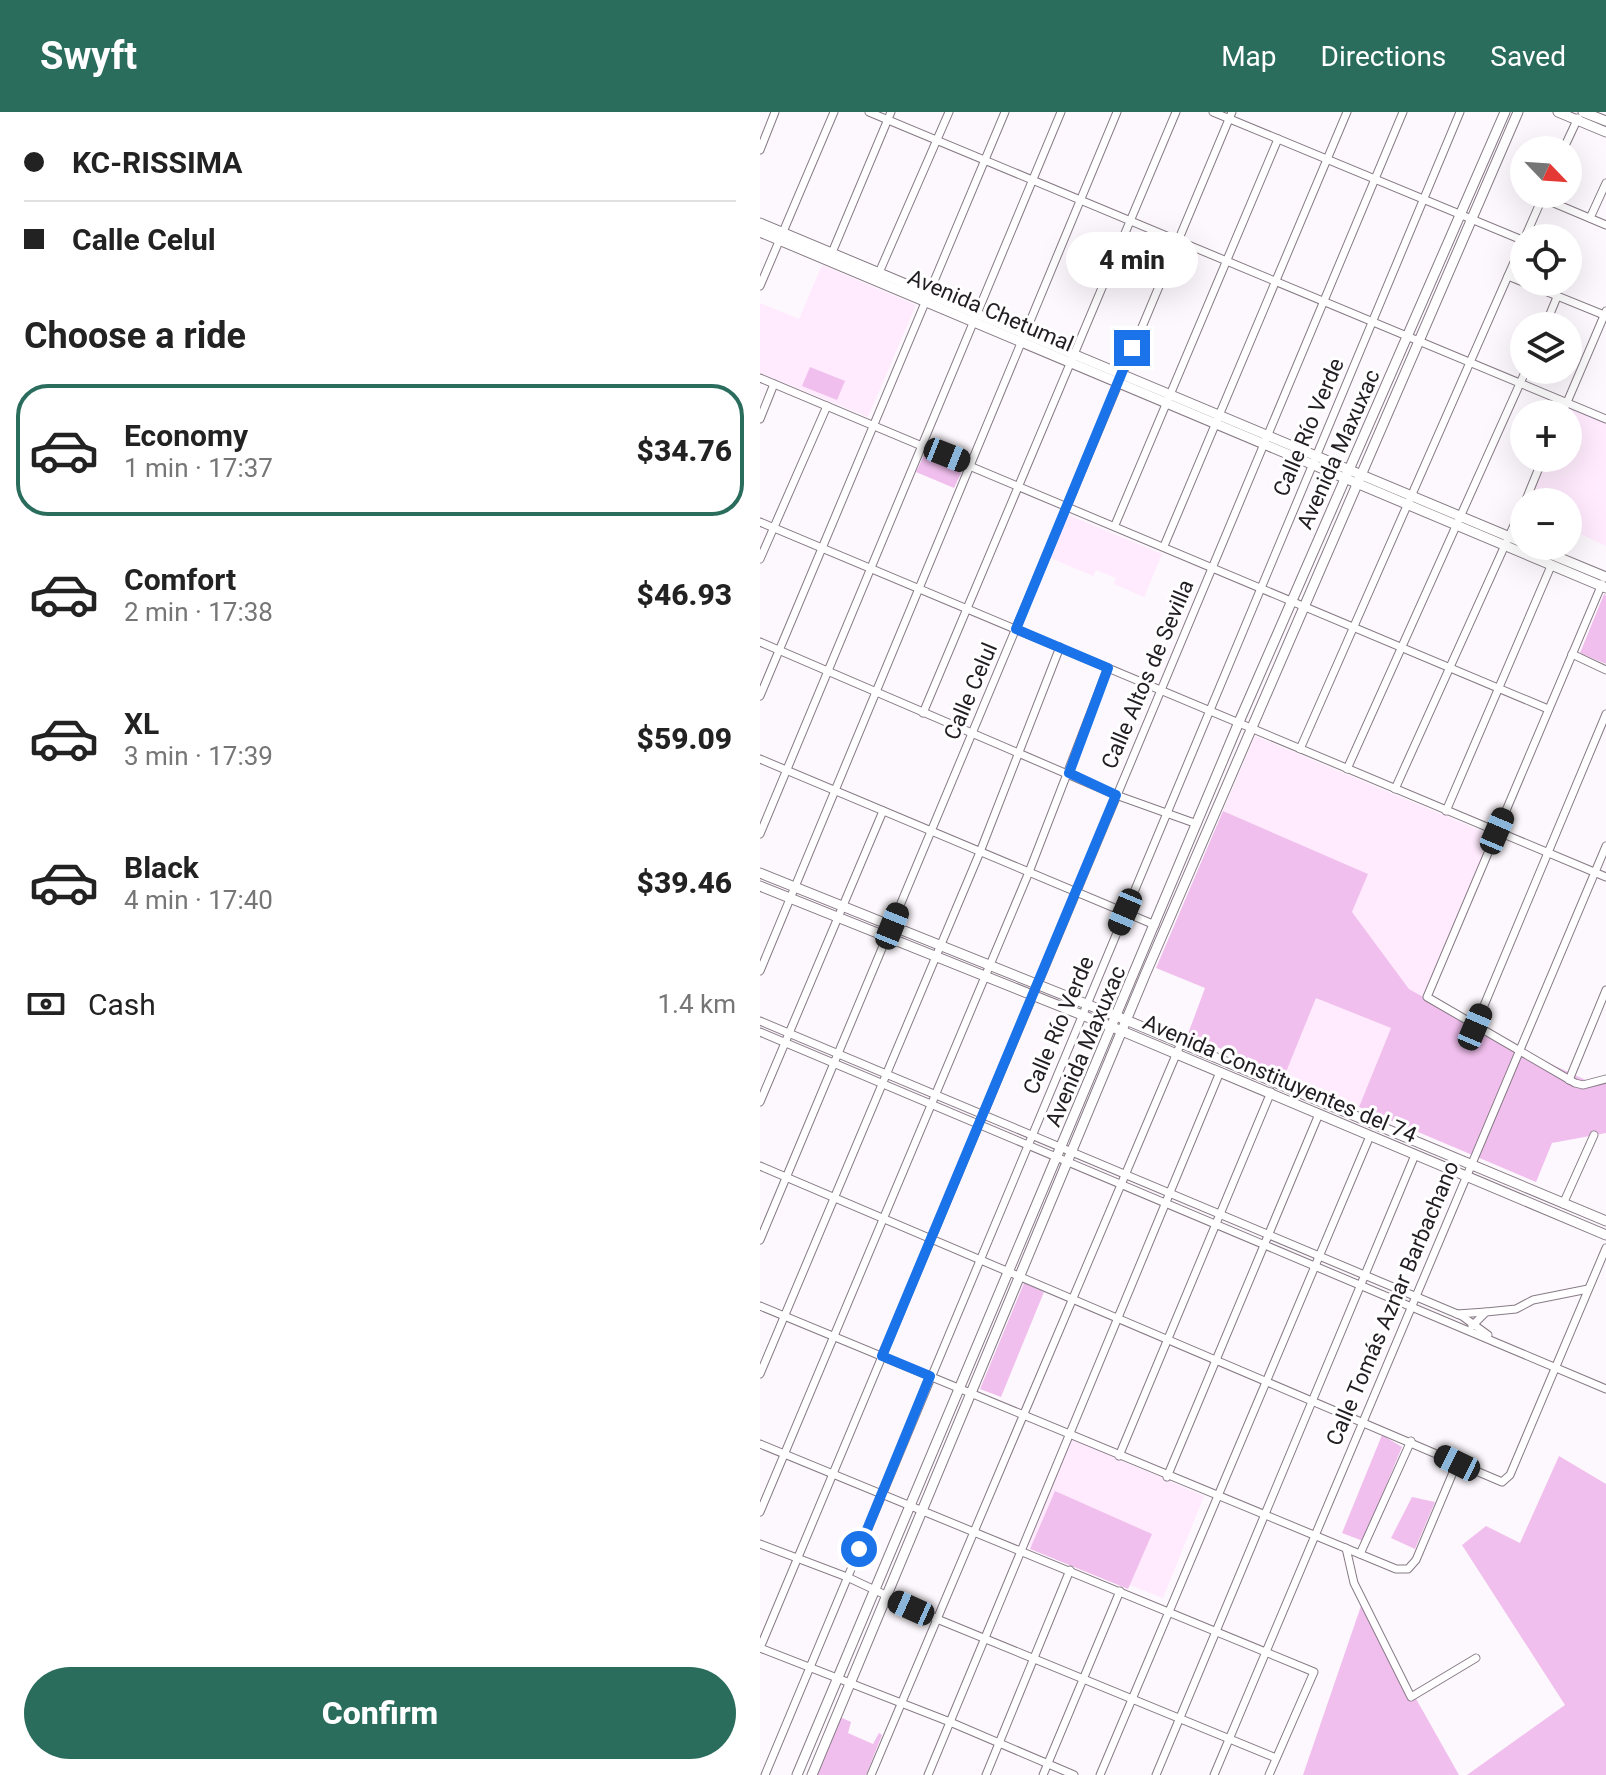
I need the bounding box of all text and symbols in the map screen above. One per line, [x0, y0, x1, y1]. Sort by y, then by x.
text: Swyft [40, 34, 137, 78]
text: Map [1221, 40, 1277, 73]
text: Directions [1321, 40, 1446, 73]
text: Saved [1490, 40, 1566, 73]
north arrow [1510, 136, 1582, 208]
map controls [1510, 136, 1582, 560]
text: KC-RISSIMA [72, 145, 242, 180]
text: Calle Celul [72, 222, 216, 257]
button: locate [1510, 224, 1582, 296]
callout: 4 min [1066, 232, 1198, 288]
text: 4 min [1099, 245, 1165, 275]
street label: Avenida Chetumal [904, 264, 1077, 357]
button: layers [1510, 312, 1582, 384]
text: Choose a ride [24, 315, 246, 357]
route end [1114, 330, 1150, 366]
street label: Calle Río Verde [1268, 354, 1349, 500]
street label: Avenida Maxuxac [1292, 366, 1385, 533]
button: + [1510, 400, 1582, 472]
icon: car [28, 414, 100, 486]
text: Economy [124, 418, 248, 453]
text: $34.76 [637, 433, 732, 468]
car [920, 435, 974, 475]
text: 1 min · 17:37 [124, 453, 273, 483]
button: − [1510, 488, 1582, 560]
icon: car [28, 558, 100, 630]
text: Comfort [124, 562, 236, 597]
street label: Calle Altos de Sevilla [1096, 576, 1199, 772]
text: $46.93 [637, 577, 732, 612]
text: 2 min · 17:38 [124, 597, 273, 627]
street label: Calle Celul [939, 639, 1002, 743]
icon: car [28, 702, 100, 774]
text: XL [124, 706, 159, 741]
text: $59.09 [637, 721, 732, 756]
text: 3 min · 17:39 [124, 741, 273, 771]
car [1477, 804, 1517, 858]
icon: car [28, 846, 100, 918]
text: Black [124, 850, 199, 885]
text: $39.46 [637, 865, 732, 900]
text: 4 min · 17:40 [124, 885, 273, 915]
car [1105, 885, 1145, 939]
car [872, 899, 912, 953]
street label: Calle Río Verde [1018, 952, 1099, 1098]
street label: Avenida Maxuxac [1040, 962, 1131, 1130]
icon: cash [24, 982, 68, 1026]
text: Cash [88, 987, 156, 1022]
text: 1.4 km [657, 989, 736, 1019]
car [1455, 1000, 1495, 1054]
street label: Avenida Constituyentes del 74 [1139, 1009, 1420, 1148]
street label: Calle Tomás Aznar Barbachano [1321, 1157, 1464, 1449]
car [1430, 1442, 1484, 1484]
route start [841, 1531, 877, 1567]
car [884, 1587, 938, 1629]
button: Confirm [24, 1667, 736, 1759]

